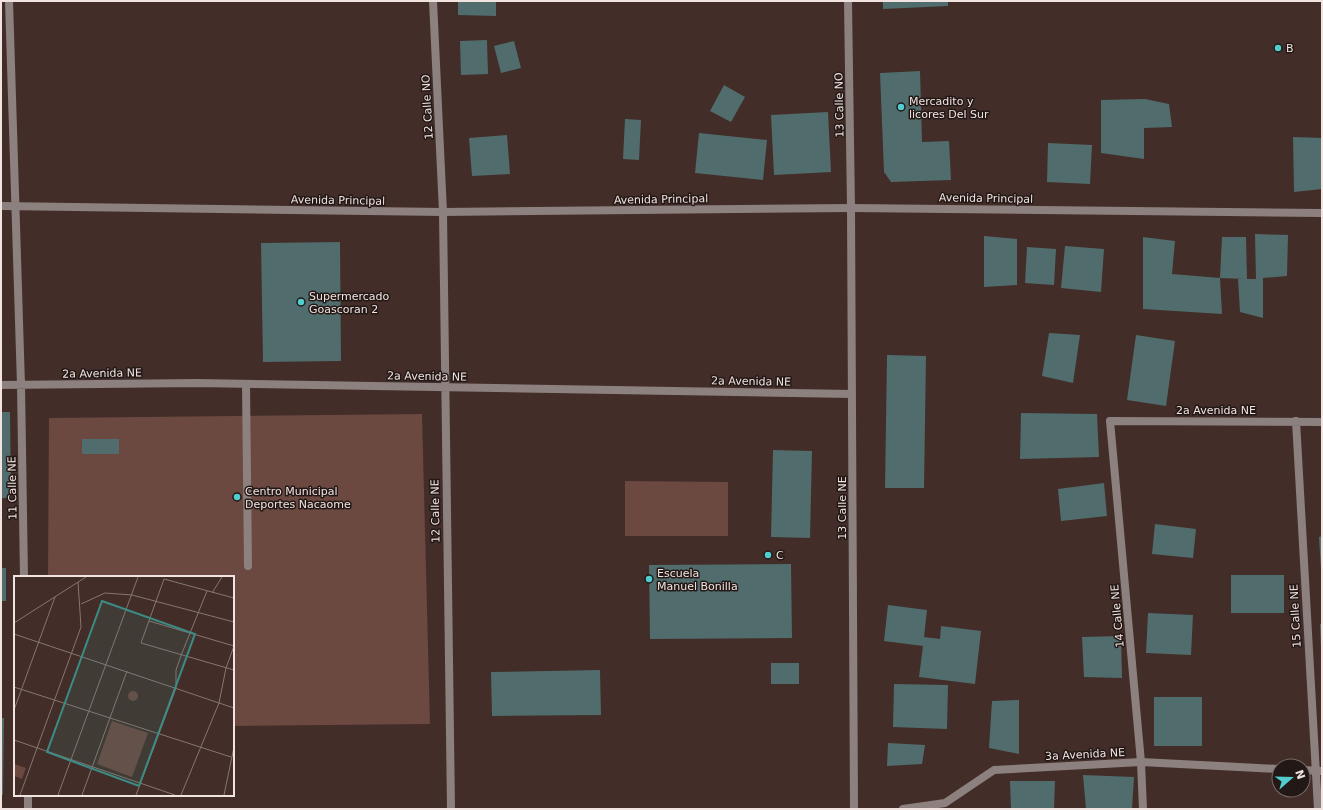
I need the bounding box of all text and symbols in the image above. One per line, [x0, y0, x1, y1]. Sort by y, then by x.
place label: B [1286, 42, 1294, 55]
marker: B [1273, 43, 1283, 53]
street label: 13 Calle NO [832, 72, 847, 138]
street label: 12 Calle NO [419, 74, 436, 140]
place label: Mercadito y licores Del Sur [909, 95, 989, 121]
marker: Mercadito y licores Del Sur [896, 102, 906, 112]
street label: Avenida Principal [939, 191, 1033, 206]
street label: Avenida Principal [614, 192, 708, 207]
street label: Avenida Principal [291, 193, 385, 208]
place label: Supermercado Goascoran 2 [309, 290, 390, 316]
marker: Supermercado Goascoran 2 [296, 297, 306, 307]
street label: 2a Avenida NE [62, 366, 142, 381]
street label: 2a Avenida NE [387, 369, 467, 384]
street label: 2a Avenida NE [711, 374, 791, 389]
street label: 2a Avenida NE [1176, 404, 1256, 417]
street label: 11 Calle NE [5, 456, 20, 520]
street label: 13 Calle NE [836, 476, 849, 540]
street label: 12 Calle NE [428, 479, 443, 543]
place label: Centro Municipal Deportes Nacaome [245, 485, 351, 511]
marker: Centro Municipal Deportes Nacaome [232, 492, 242, 502]
place label: C [776, 549, 784, 562]
marker: C [763, 550, 773, 560]
place label: Escuela Manuel Bonilla [657, 567, 738, 593]
marker: Escuela Manuel Bonilla [644, 574, 654, 584]
inset map [14, 576, 234, 796]
street label: 14 Calle NE [1108, 584, 1127, 648]
street label: 15 Calle NE [1287, 584, 1304, 648]
street label: 3a Avenida NE [1045, 746, 1125, 763]
north arrow [1271, 758, 1311, 798]
text: N [1292, 768, 1308, 781]

